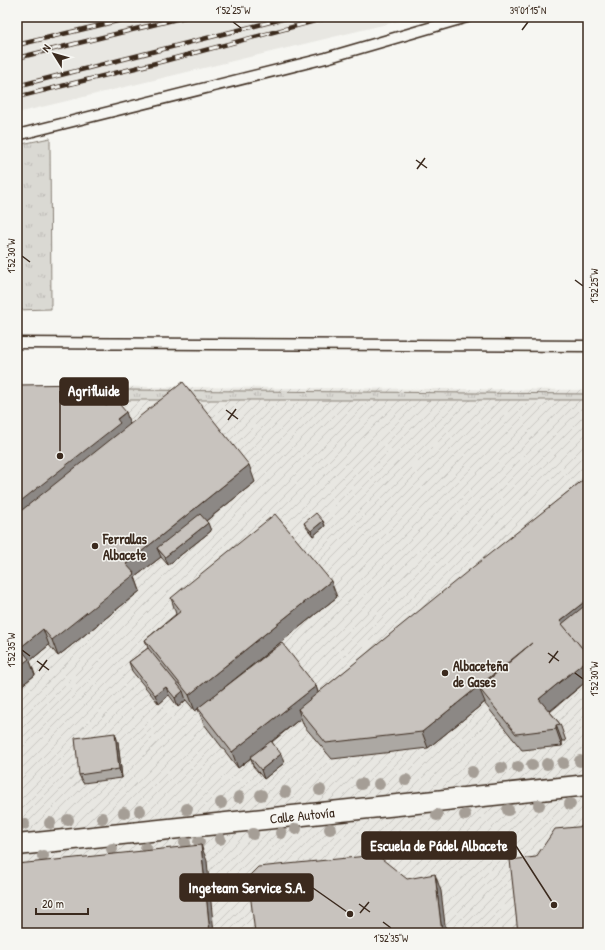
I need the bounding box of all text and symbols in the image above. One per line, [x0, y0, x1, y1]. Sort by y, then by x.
text: 1°52'25"W [216, 4, 251, 17]
text: 39°01'15"N [510, 4, 546, 17]
north arrow [34, 34, 74, 74]
text: N [39, 41, 53, 55]
text: 1°52'30"W [5, 238, 18, 273]
text: 1°52'25"W [588, 268, 601, 303]
callout: Agrifluide [60, 378, 128, 405]
text: Agrifluide [68, 380, 120, 402]
place label: Ferrallas Albacete [102, 529, 148, 564]
marker: Ferrallas Albacete [90, 541, 100, 551]
text: 1°52'35"W [5, 632, 18, 667]
place label: Albaceteña de Gases [453, 656, 509, 691]
text: 1°52'30"W [588, 661, 601, 696]
marker: Albaceteña de Gases [440, 668, 450, 678]
street label: Calle Autovía [269, 802, 336, 828]
callout: Escuela de Pádel Albacete [362, 832, 516, 859]
text: Escuela de Pádel Albacete [370, 835, 508, 856]
callout: Ingeteam Service S.A. [180, 874, 313, 901]
text: Ingeteam Service S.A. [188, 877, 306, 899]
scale bar [36, 890, 88, 916]
text: 20 m [42, 895, 64, 912]
text: 1°52'35"W [374, 932, 409, 945]

